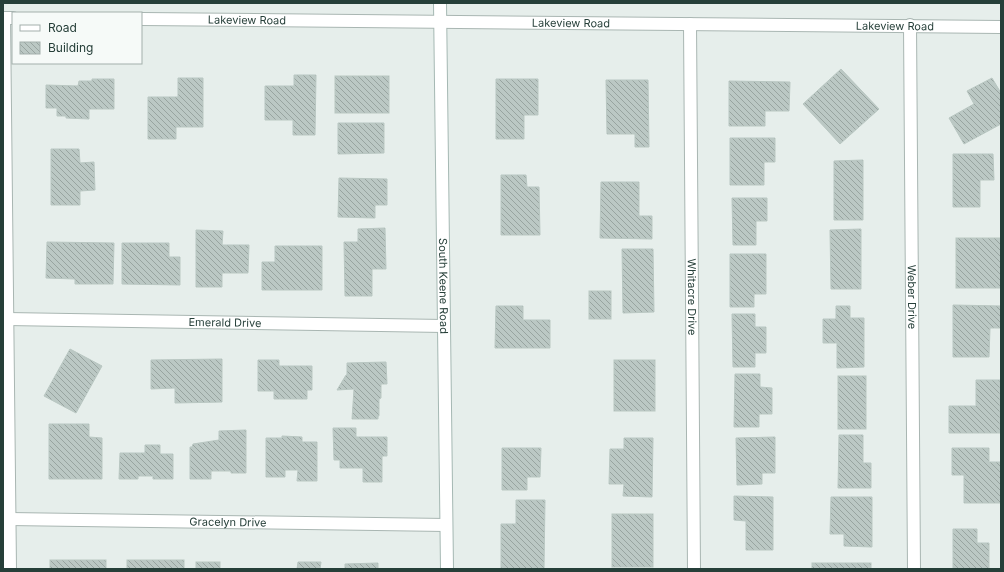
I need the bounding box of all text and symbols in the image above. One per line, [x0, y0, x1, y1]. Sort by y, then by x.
legend [12, 12, 142, 64]
street label: Lakeview Road [208, 13, 286, 27]
street label: Lakeview Road [532, 16, 610, 30]
street label: Lakeview Road [856, 19, 934, 33]
text: Road [48, 20, 77, 35]
text: Building [48, 40, 93, 55]
street label: South Keene Road [436, 238, 451, 334]
street label: Whitacre Drive [685, 258, 699, 336]
street label: Weber Drive [905, 265, 919, 329]
street label: Emerald Drive [188, 315, 262, 330]
street label: Gracelyn Drive [189, 514, 267, 530]

